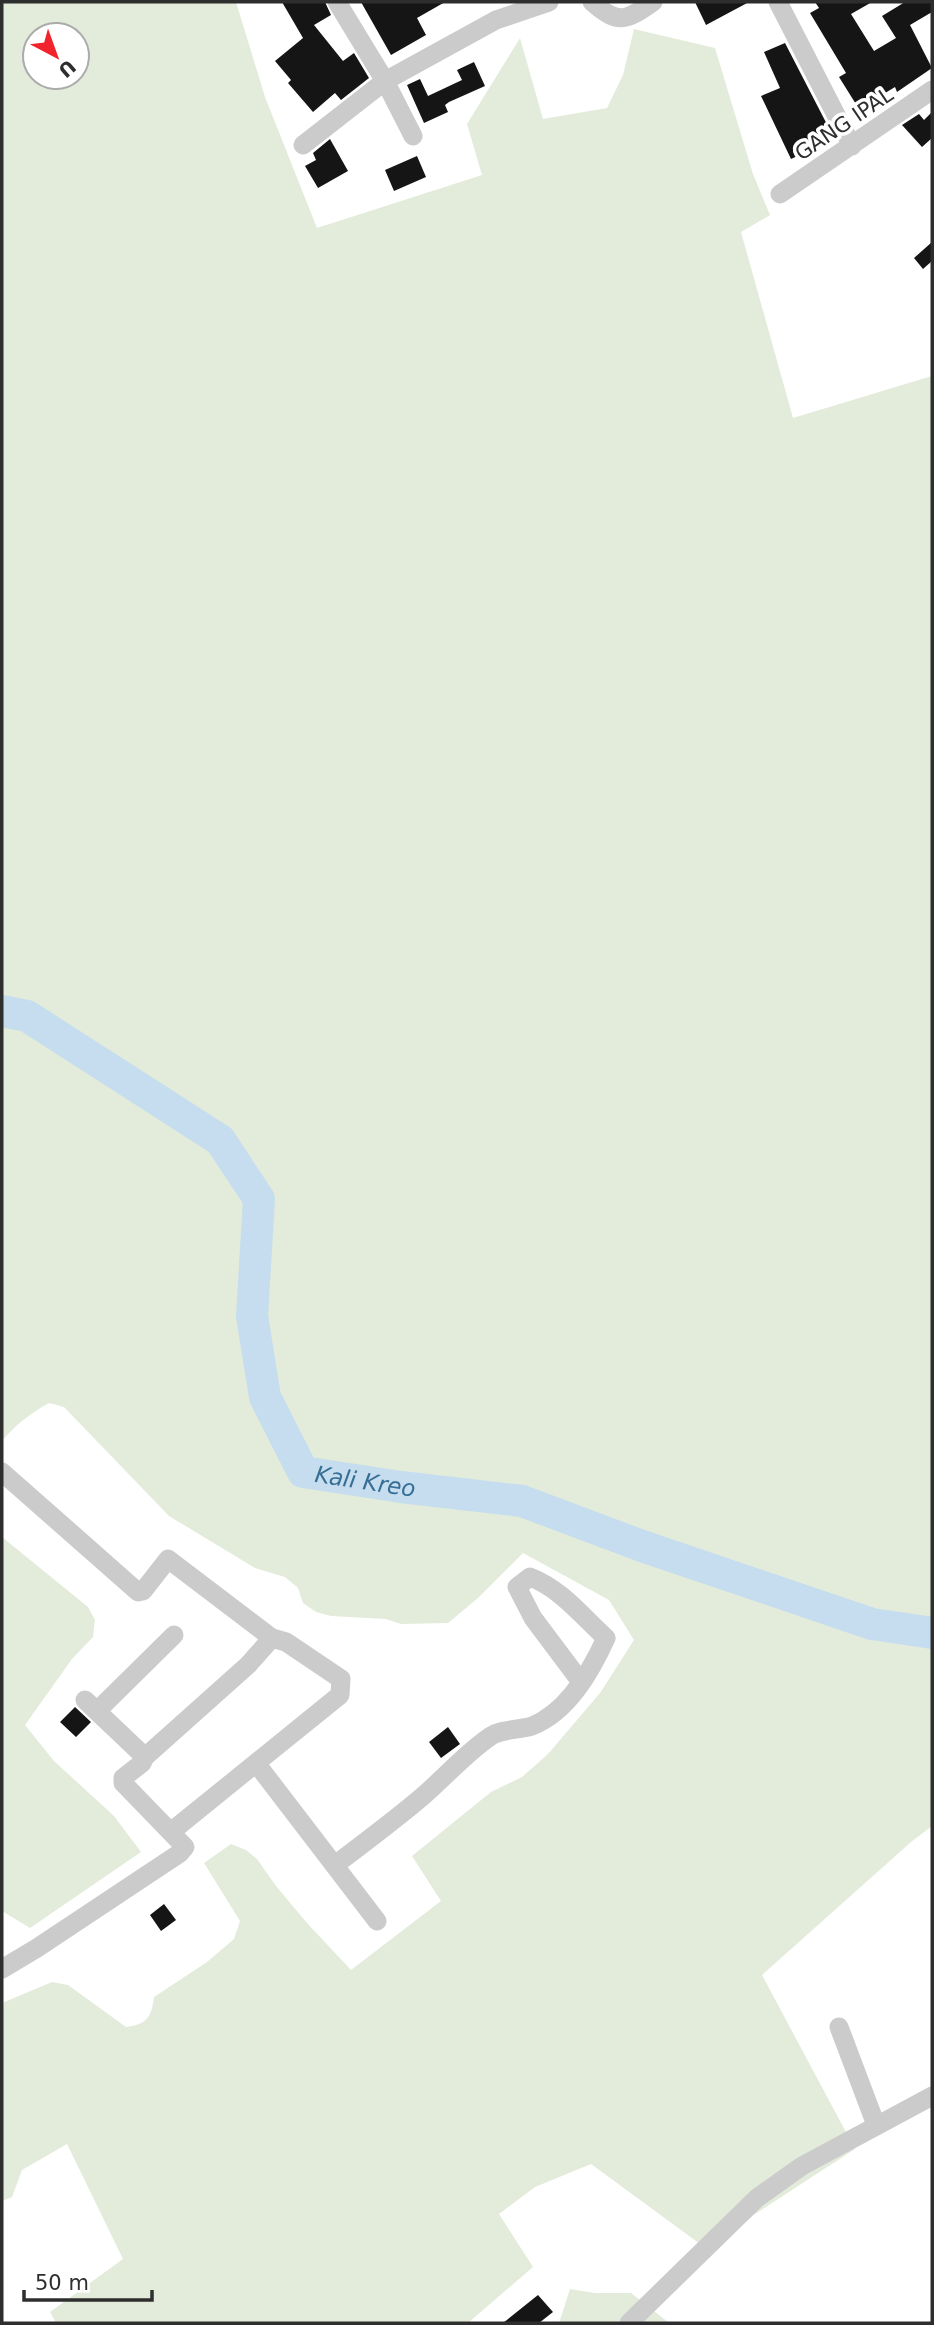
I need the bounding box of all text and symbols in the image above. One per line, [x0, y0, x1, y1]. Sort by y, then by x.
north arrow [21, 21, 91, 91]
text: U [54, 55, 80, 82]
street label: GANG IPAL [791, 82, 898, 166]
water label: Kali Kreo [313, 1461, 417, 1502]
scale bar [24, 2258, 152, 2302]
text: 50 m [35, 2271, 89, 2295]

